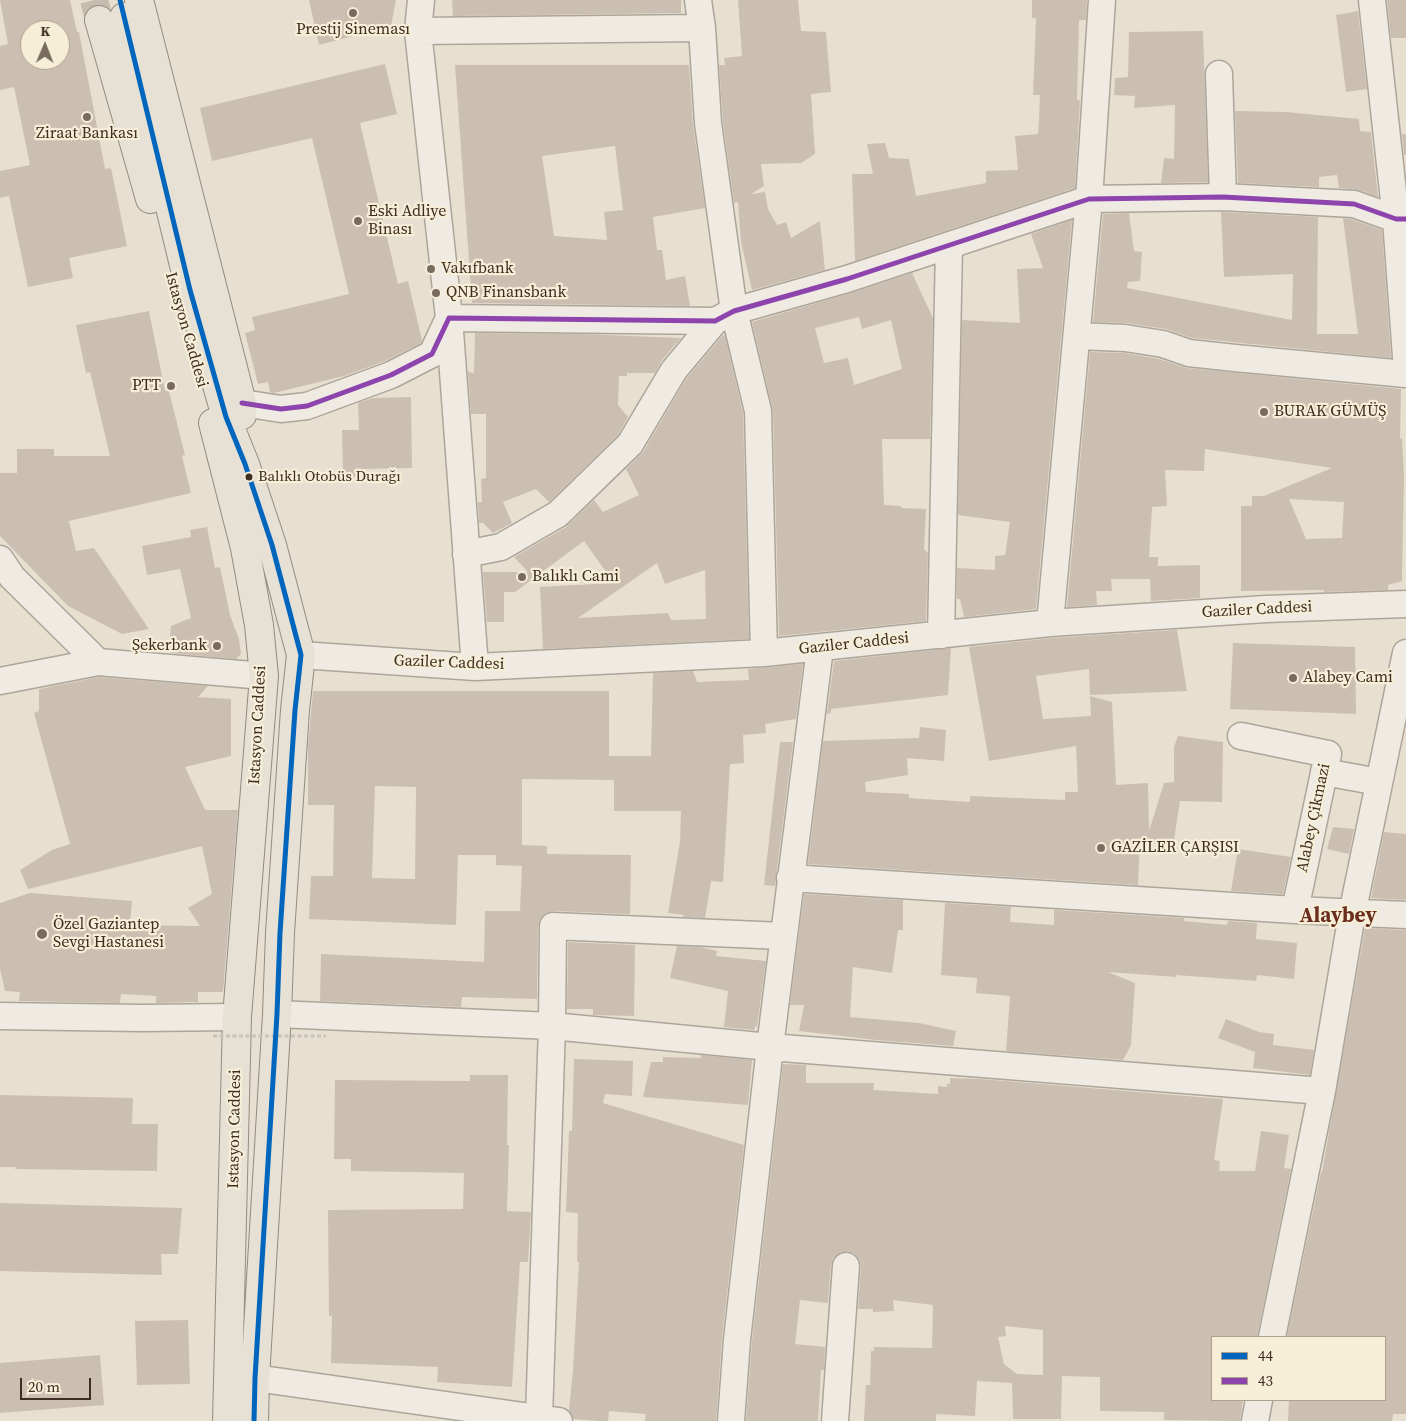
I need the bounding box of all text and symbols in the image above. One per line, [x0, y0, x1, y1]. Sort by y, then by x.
marker: Prestij Sineması [347, 7, 359, 19]
north arrow [20, 20, 70, 70]
place label: Prestij Sineması [296, 20, 410, 40]
text: K [40, 21, 50, 41]
marker: Ziraat Bankası [81, 111, 93, 123]
place label: Ziraat Bankası [36, 124, 138, 144]
place label: Eski Adliye Binası [368, 202, 446, 240]
marker: Eski Adliye Binası [352, 215, 364, 227]
place label: Vakıfbank [441, 259, 513, 279]
marker: Vakıfbank [425, 263, 437, 275]
street label: Istasyon Caddesi [160, 270, 212, 390]
place label: QNB Finansbank [446, 283, 566, 303]
marker: QNB Finansbank [430, 287, 442, 299]
place label: PTT [132, 376, 161, 396]
marker: PTT [165, 380, 177, 392]
place label: BURAK GÜMÜŞ [1274, 402, 1386, 422]
marker: BURAK GÜMÜŞ [1258, 406, 1270, 418]
place label: Balıklı Otobüs Durağı [258, 468, 401, 486]
marker: Balıklı Otobüs Durağı [244, 472, 254, 482]
place label: Balıklı Cami [532, 567, 619, 587]
marker: Balıklı Cami [516, 571, 528, 583]
street label: Gaziler Caddesi [1201, 598, 1313, 622]
street label: Gaziler Caddesi [798, 629, 910, 659]
place label: Şekerbank [132, 636, 207, 656]
marker: Şekerbank [211, 640, 223, 652]
street label: Gaziler Caddesi [393, 651, 505, 675]
street label: Istasyon Caddesi [245, 665, 271, 785]
place label: Alabey Cami [1303, 668, 1393, 688]
marker: Alabey Cami [1287, 672, 1299, 684]
street label: Alabey Çikmazi [1293, 762, 1335, 874]
place label: GAZİLER ÇARŞISI [1111, 838, 1239, 858]
marker: GAZİLER ÇARŞISI [1095, 842, 1107, 854]
district label: Alaybey [1299, 904, 1377, 930]
place label: Özel Gaziantep Sevgi Hastanesi [53, 915, 164, 953]
marker: Özel Gaziantep Sevgi Hastanesi [35, 927, 49, 941]
street label: Istasyon Caddesi [224, 1069, 246, 1189]
legend [1211, 1336, 1386, 1401]
text: 44 [1258, 1345, 1273, 1366]
scale bar [22, 1368, 94, 1400]
text: 43 [1258, 1370, 1273, 1391]
text: 20 m [28, 1376, 60, 1397]

